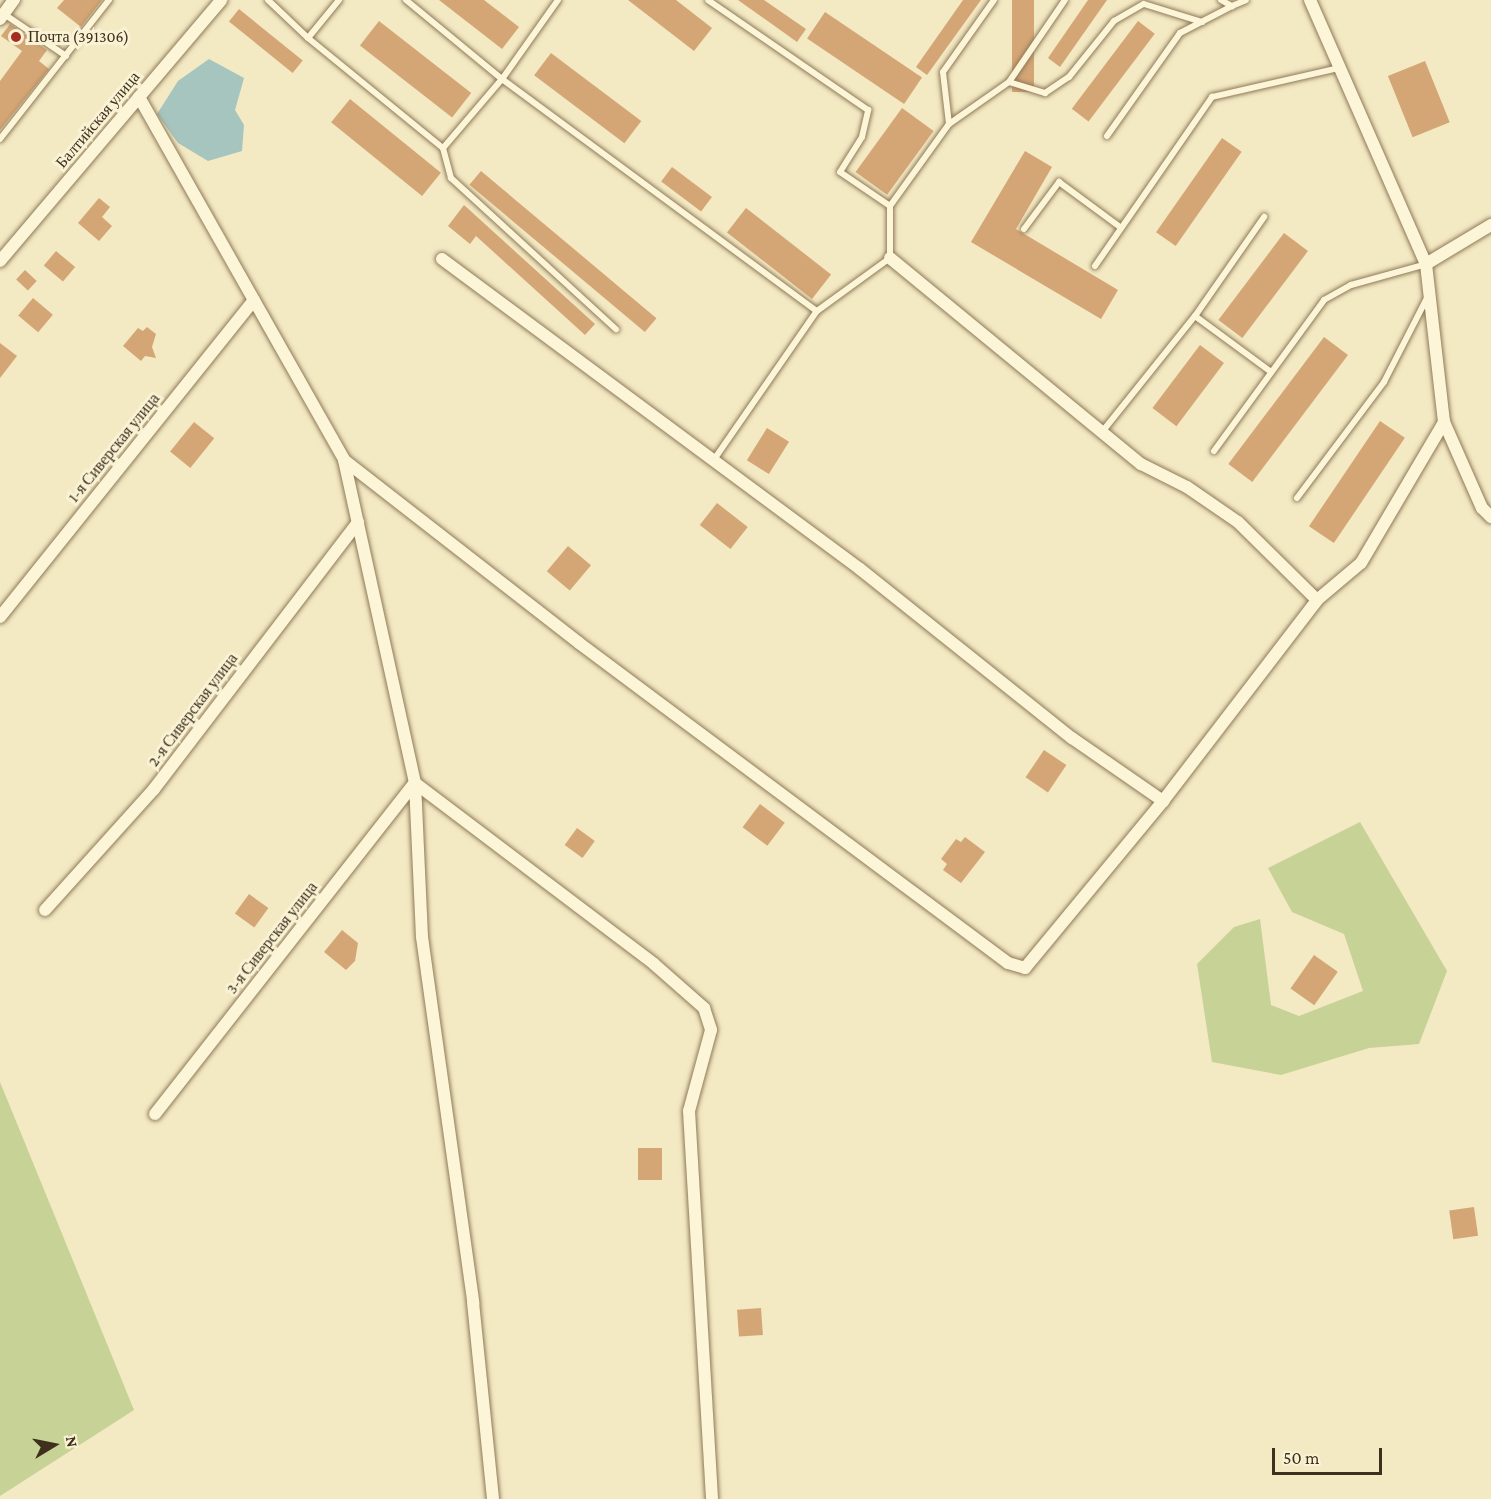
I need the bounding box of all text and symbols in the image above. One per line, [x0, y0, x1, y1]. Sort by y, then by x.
place label: Почта (391306) [28, 27, 129, 47]
marker: Почта (391306) [9, 30, 23, 44]
street label: Балтийская улица [52, 68, 144, 172]
street label: 1-я Сиверская улица [64, 390, 164, 506]
street label: 2-я Сиверская улица [144, 649, 242, 771]
street label: 3-я Сиверская улица [222, 878, 322, 998]
north arrow [24, 1415, 84, 1475]
text: N [63, 1435, 82, 1449]
scale bar [1275, 1436, 1384, 1474]
text: 50 m [1283, 1448, 1320, 1468]

